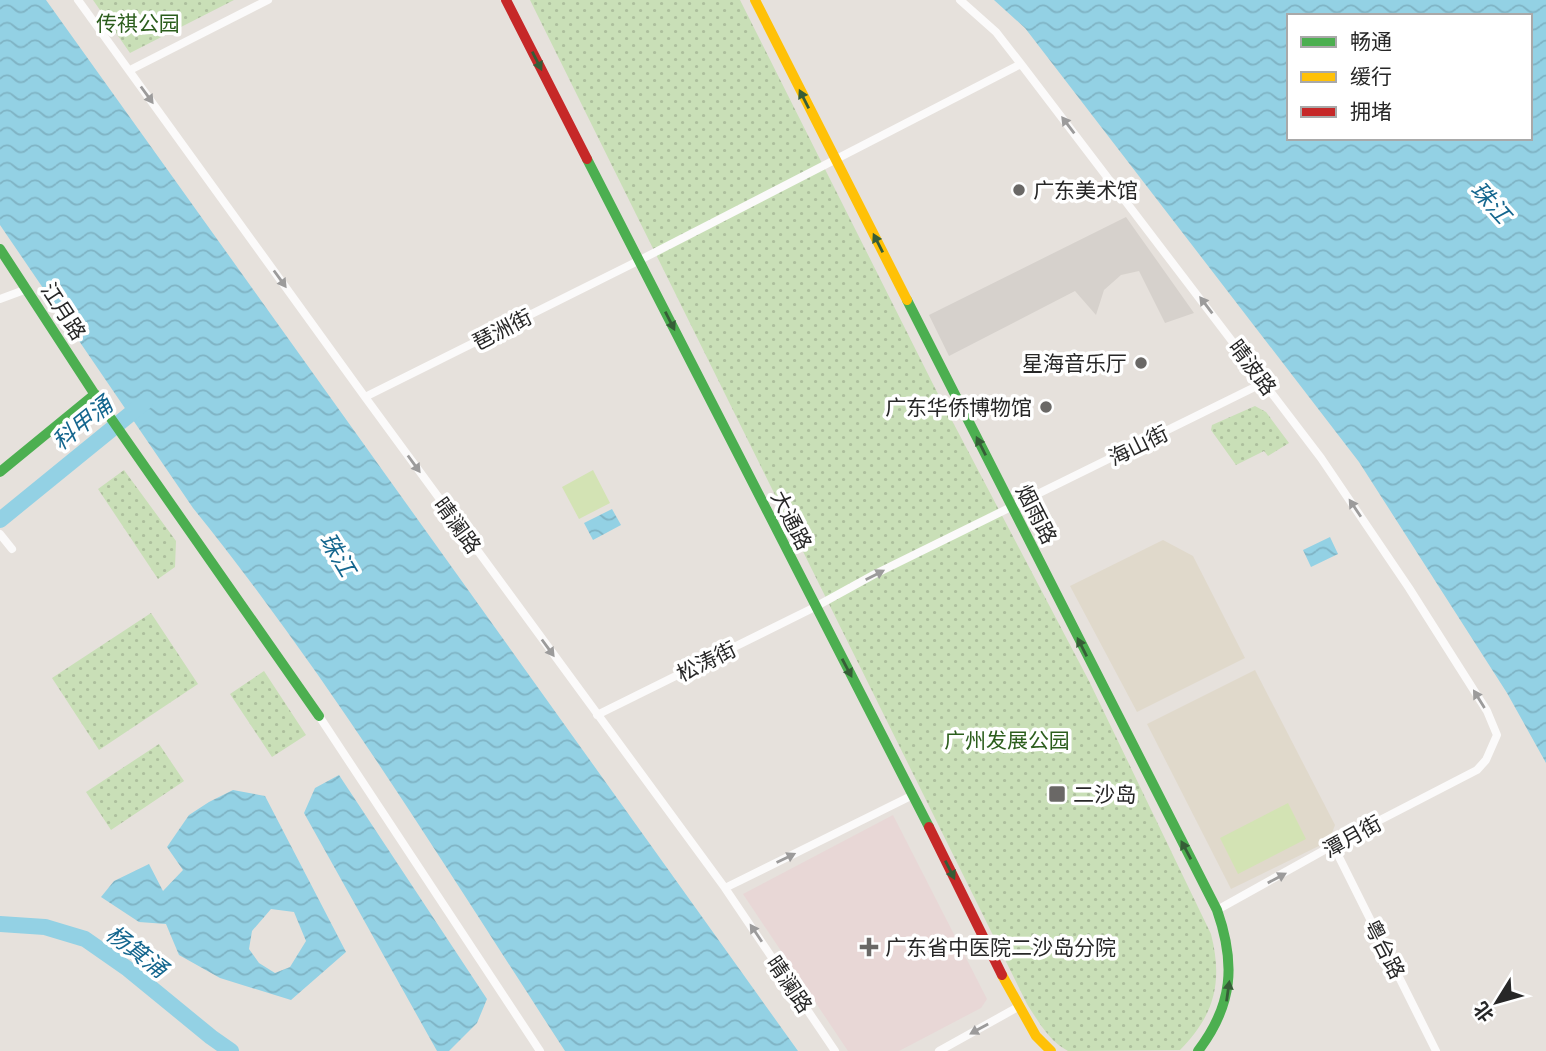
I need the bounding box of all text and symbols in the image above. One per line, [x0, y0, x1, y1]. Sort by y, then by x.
park label: 传祺公园 [96, 7, 180, 39]
legend [1287, 14, 1532, 140]
text: 畅通 [1350, 25, 1392, 57]
one-way arrow [531, 51, 542, 71]
text: 缓行 [1350, 60, 1392, 92]
one-way arrow [140, 86, 154, 104]
one-way arrow [799, 89, 810, 109]
text: 拥堵 [1350, 95, 1392, 127]
one-way arrow [1060, 116, 1075, 134]
water label: 珠江 [1463, 173, 1521, 233]
place label: 广东美术馆 [1033, 174, 1138, 206]
marker: 广东美术馆 [1011, 182, 1027, 198]
one-way arrow [873, 233, 884, 253]
one-way arrow [273, 270, 287, 289]
street label: 江月路 [33, 276, 95, 346]
one-way arrow [1199, 296, 1213, 314]
street label: 琶洲街 [467, 300, 537, 358]
one-way arrow [665, 311, 676, 331]
street label: 晴波路 [1221, 332, 1285, 402]
place label: 星海音乐厅 [1022, 347, 1127, 379]
marker: 星海音乐厅 [1133, 355, 1149, 371]
water label: 科甲涌 [44, 386, 122, 458]
place label: 广东华侨博物馆 [885, 391, 1032, 423]
marker: 广东华侨博物馆 [1038, 399, 1054, 415]
street label: 海山街 [1103, 417, 1173, 473]
one-way arrow [975, 436, 986, 456]
one-way arrow [406, 455, 420, 473]
street label: 烟雨路 [1008, 479, 1066, 549]
street label: 大通路 [763, 485, 821, 555]
street label: 晴澜路 [427, 490, 489, 560]
one-way arrow [1349, 498, 1362, 518]
water label: 珠江 [311, 525, 366, 585]
one-way arrow [865, 569, 885, 580]
street label: 松涛街 [671, 633, 741, 689]
one-way arrow [1077, 637, 1088, 657]
one-way arrow [541, 638, 555, 657]
one-way arrow [840, 658, 852, 678]
one-way arrow [1472, 689, 1485, 708]
park label: 广州发展公园 [944, 724, 1070, 756]
place label: 二沙岛 [1073, 778, 1136, 810]
marker: 二沙岛 [1047, 784, 1067, 804]
street label: 潭月街 [1317, 807, 1387, 865]
one-way arrow [1180, 839, 1192, 859]
one-way arrow [776, 852, 796, 863]
one-way arrow [945, 860, 956, 880]
one-way arrow [1268, 872, 1288, 884]
street label: 粤台路 [1356, 914, 1414, 984]
water label: 杨箕涌 [99, 916, 177, 988]
one-way arrow [750, 924, 763, 943]
place label: 广东省中医院二沙岛分院 [885, 931, 1116, 963]
marker: 广东省中医院二沙岛分院 [859, 937, 879, 957]
street label: 晴澜路 [759, 949, 821, 1019]
north arrow [1462, 967, 1532, 1037]
one-way arrow [1223, 980, 1234, 1002]
text: 北 [1466, 996, 1500, 1029]
one-way arrow [969, 1023, 988, 1035]

